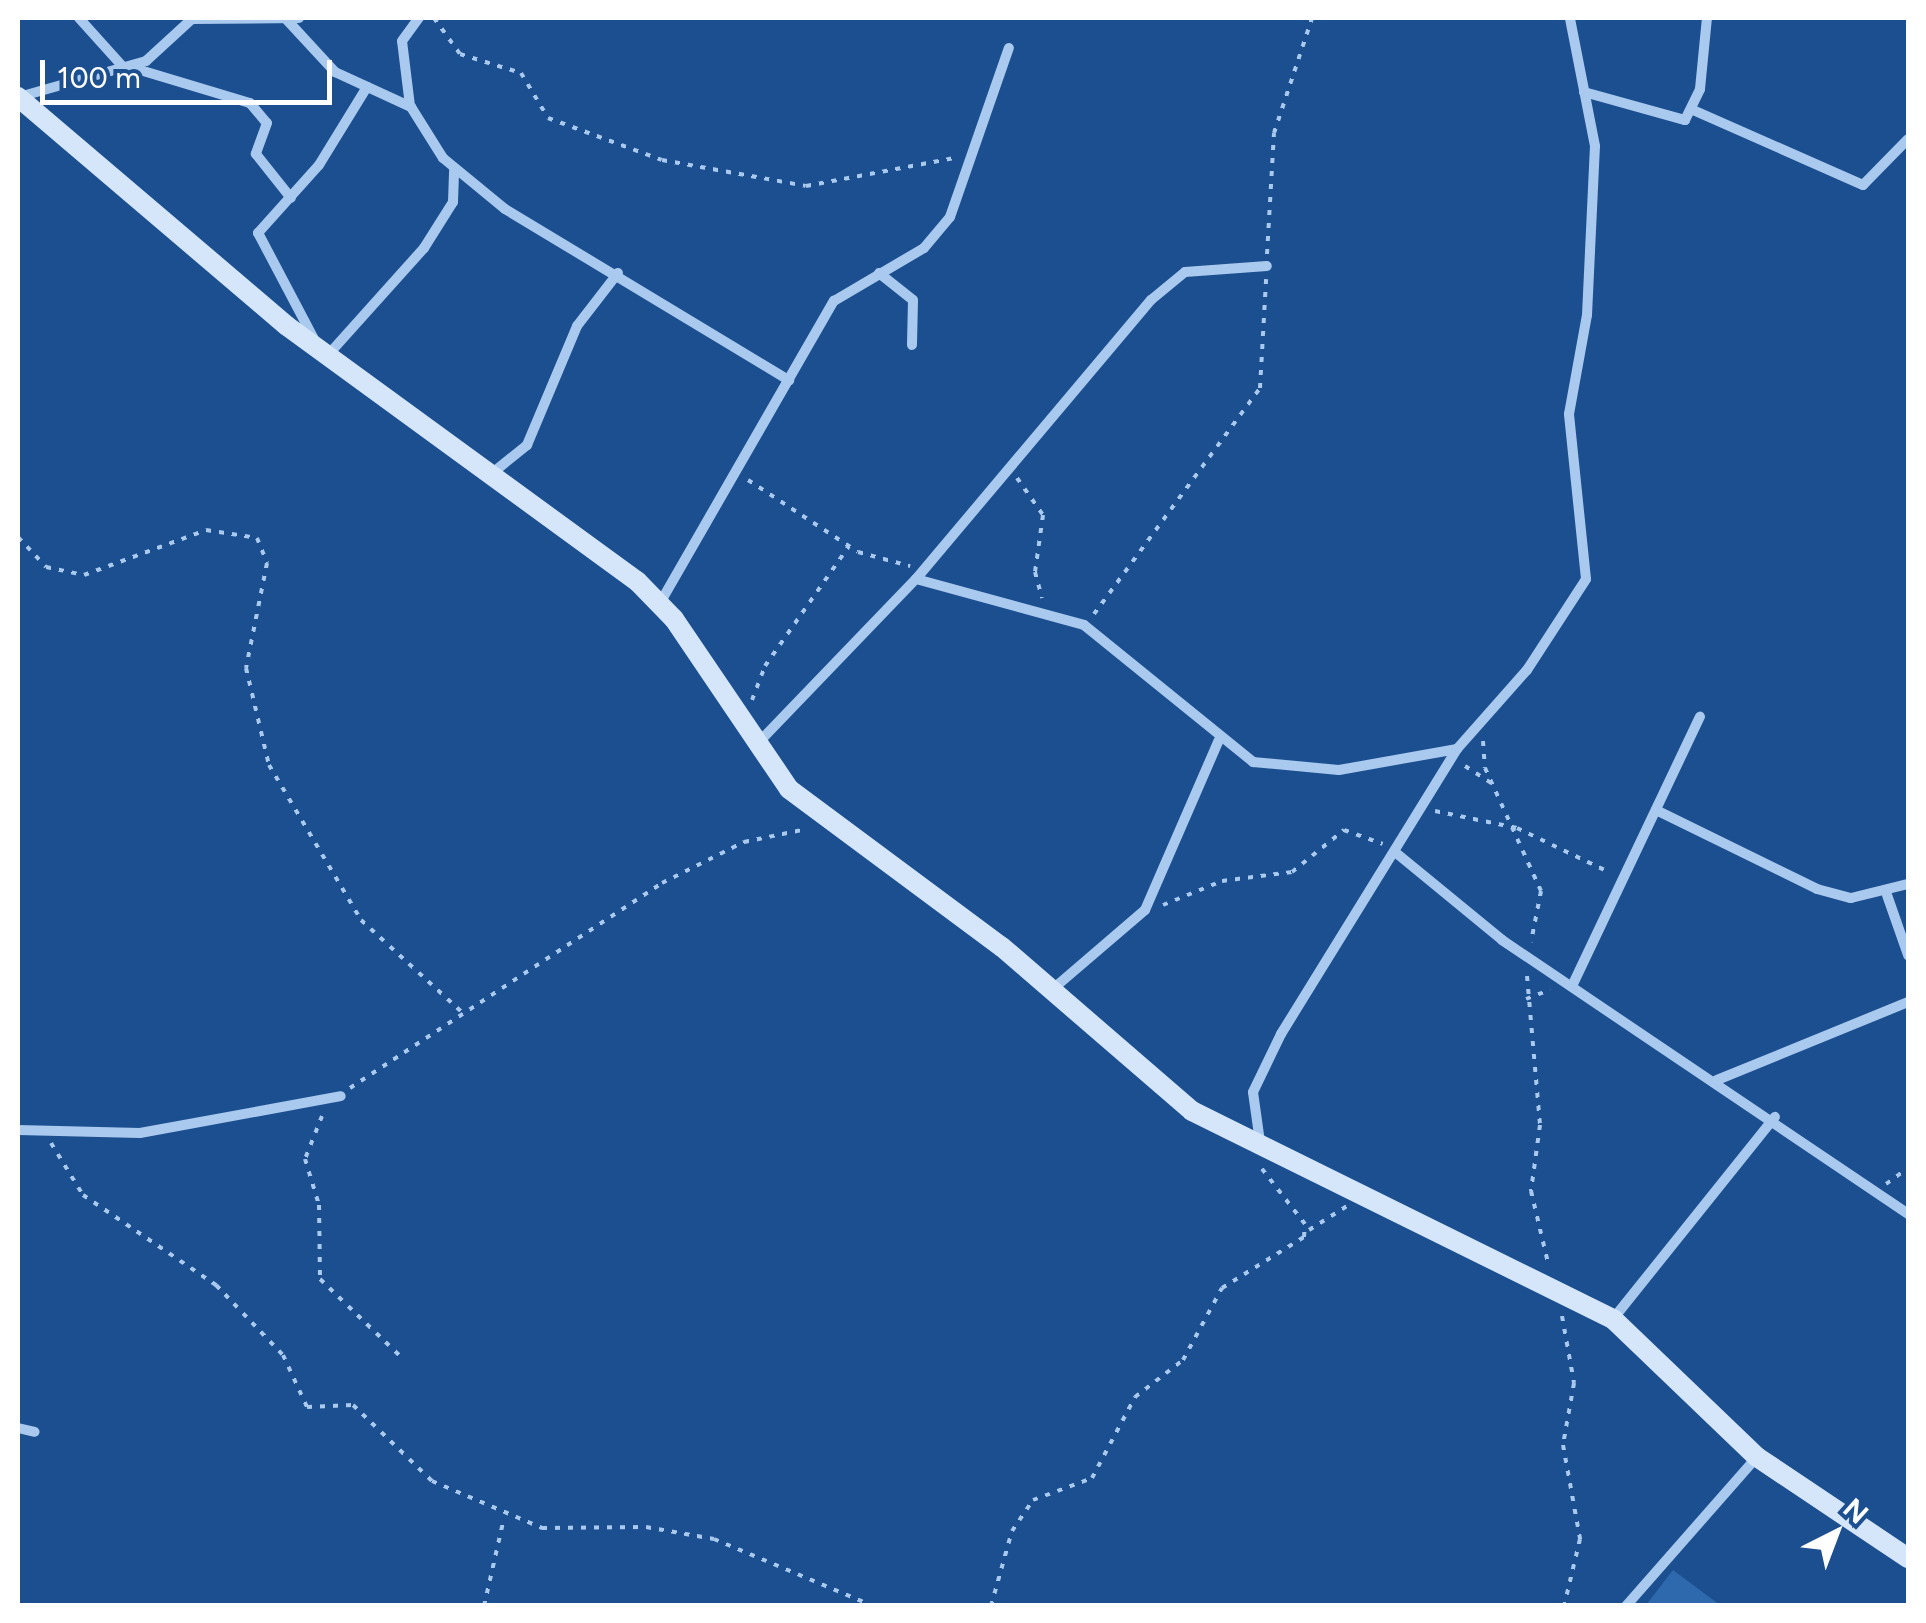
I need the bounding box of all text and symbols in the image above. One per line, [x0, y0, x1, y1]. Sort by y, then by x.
scale bar [45, 40, 338, 102]
text: 100 m [57, 59, 141, 96]
north arrow [1786, 1483, 1886, 1583]
text: N [1837, 1491, 1875, 1531]

